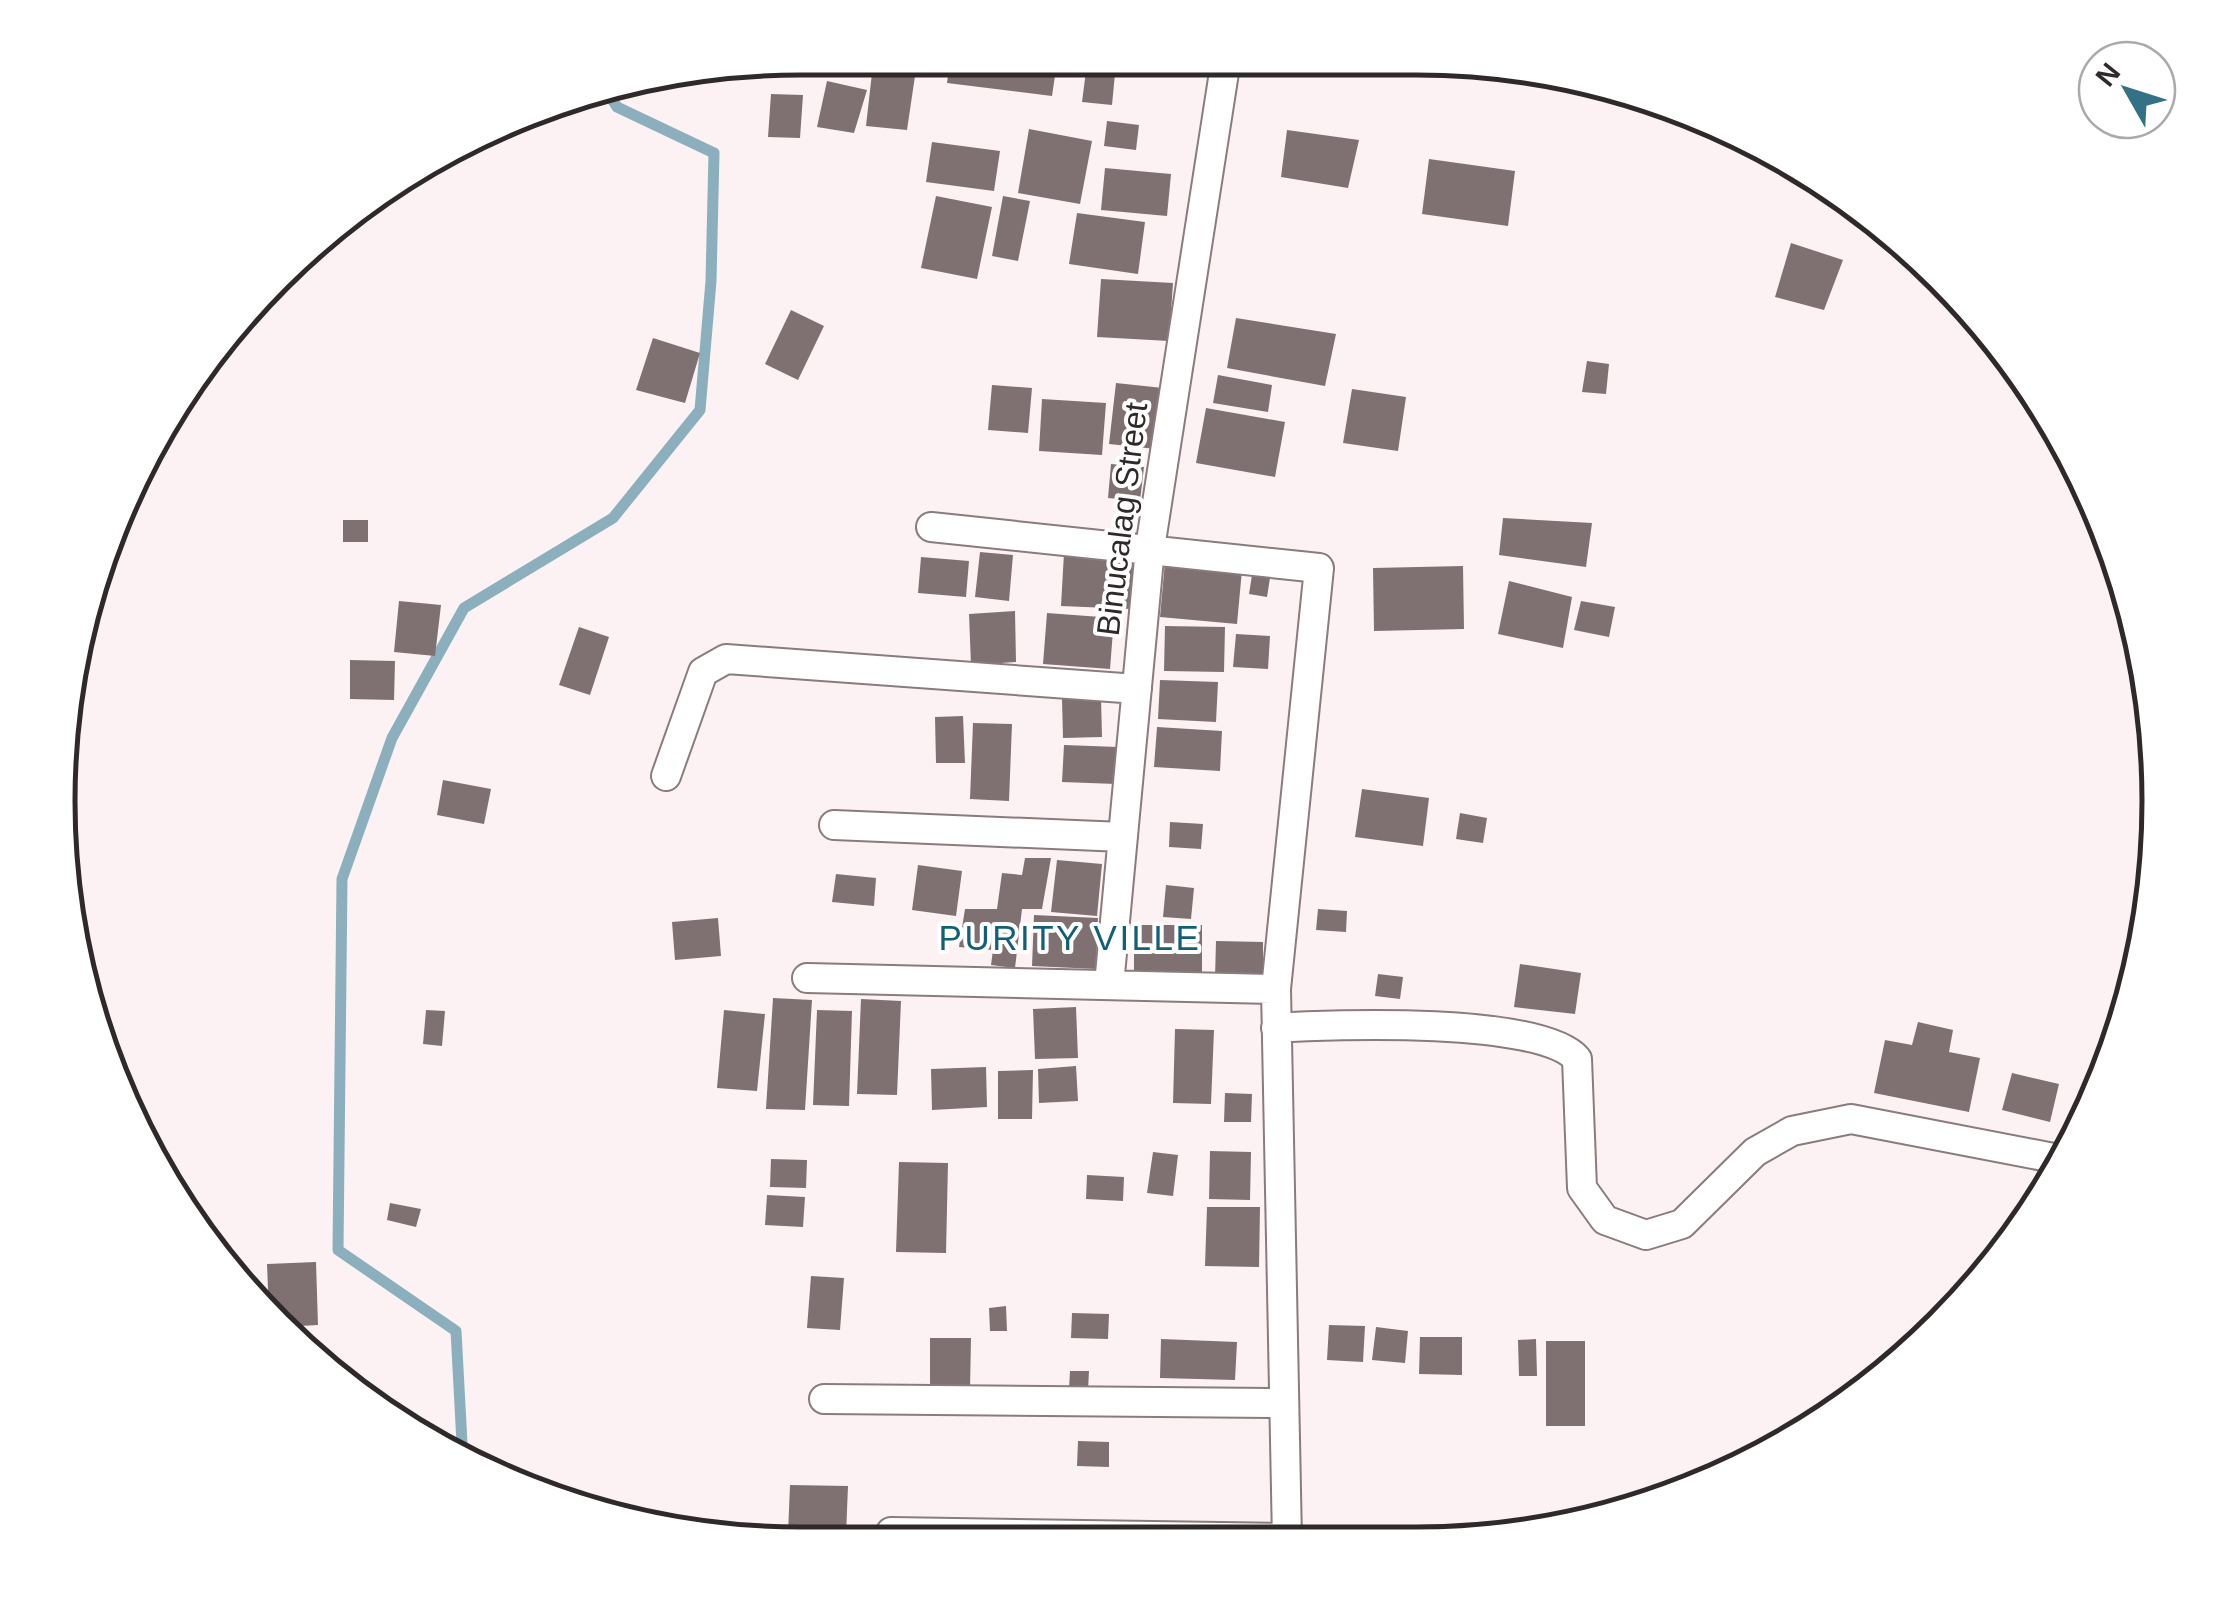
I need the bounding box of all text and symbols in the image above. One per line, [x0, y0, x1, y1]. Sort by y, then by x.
north arrow [2077, 40, 2177, 140]
text: N [2090, 57, 2126, 92]
street label: Binucalag Street [1090, 400, 1154, 638]
district label: PURITY VILLE [939, 918, 1201, 957]

